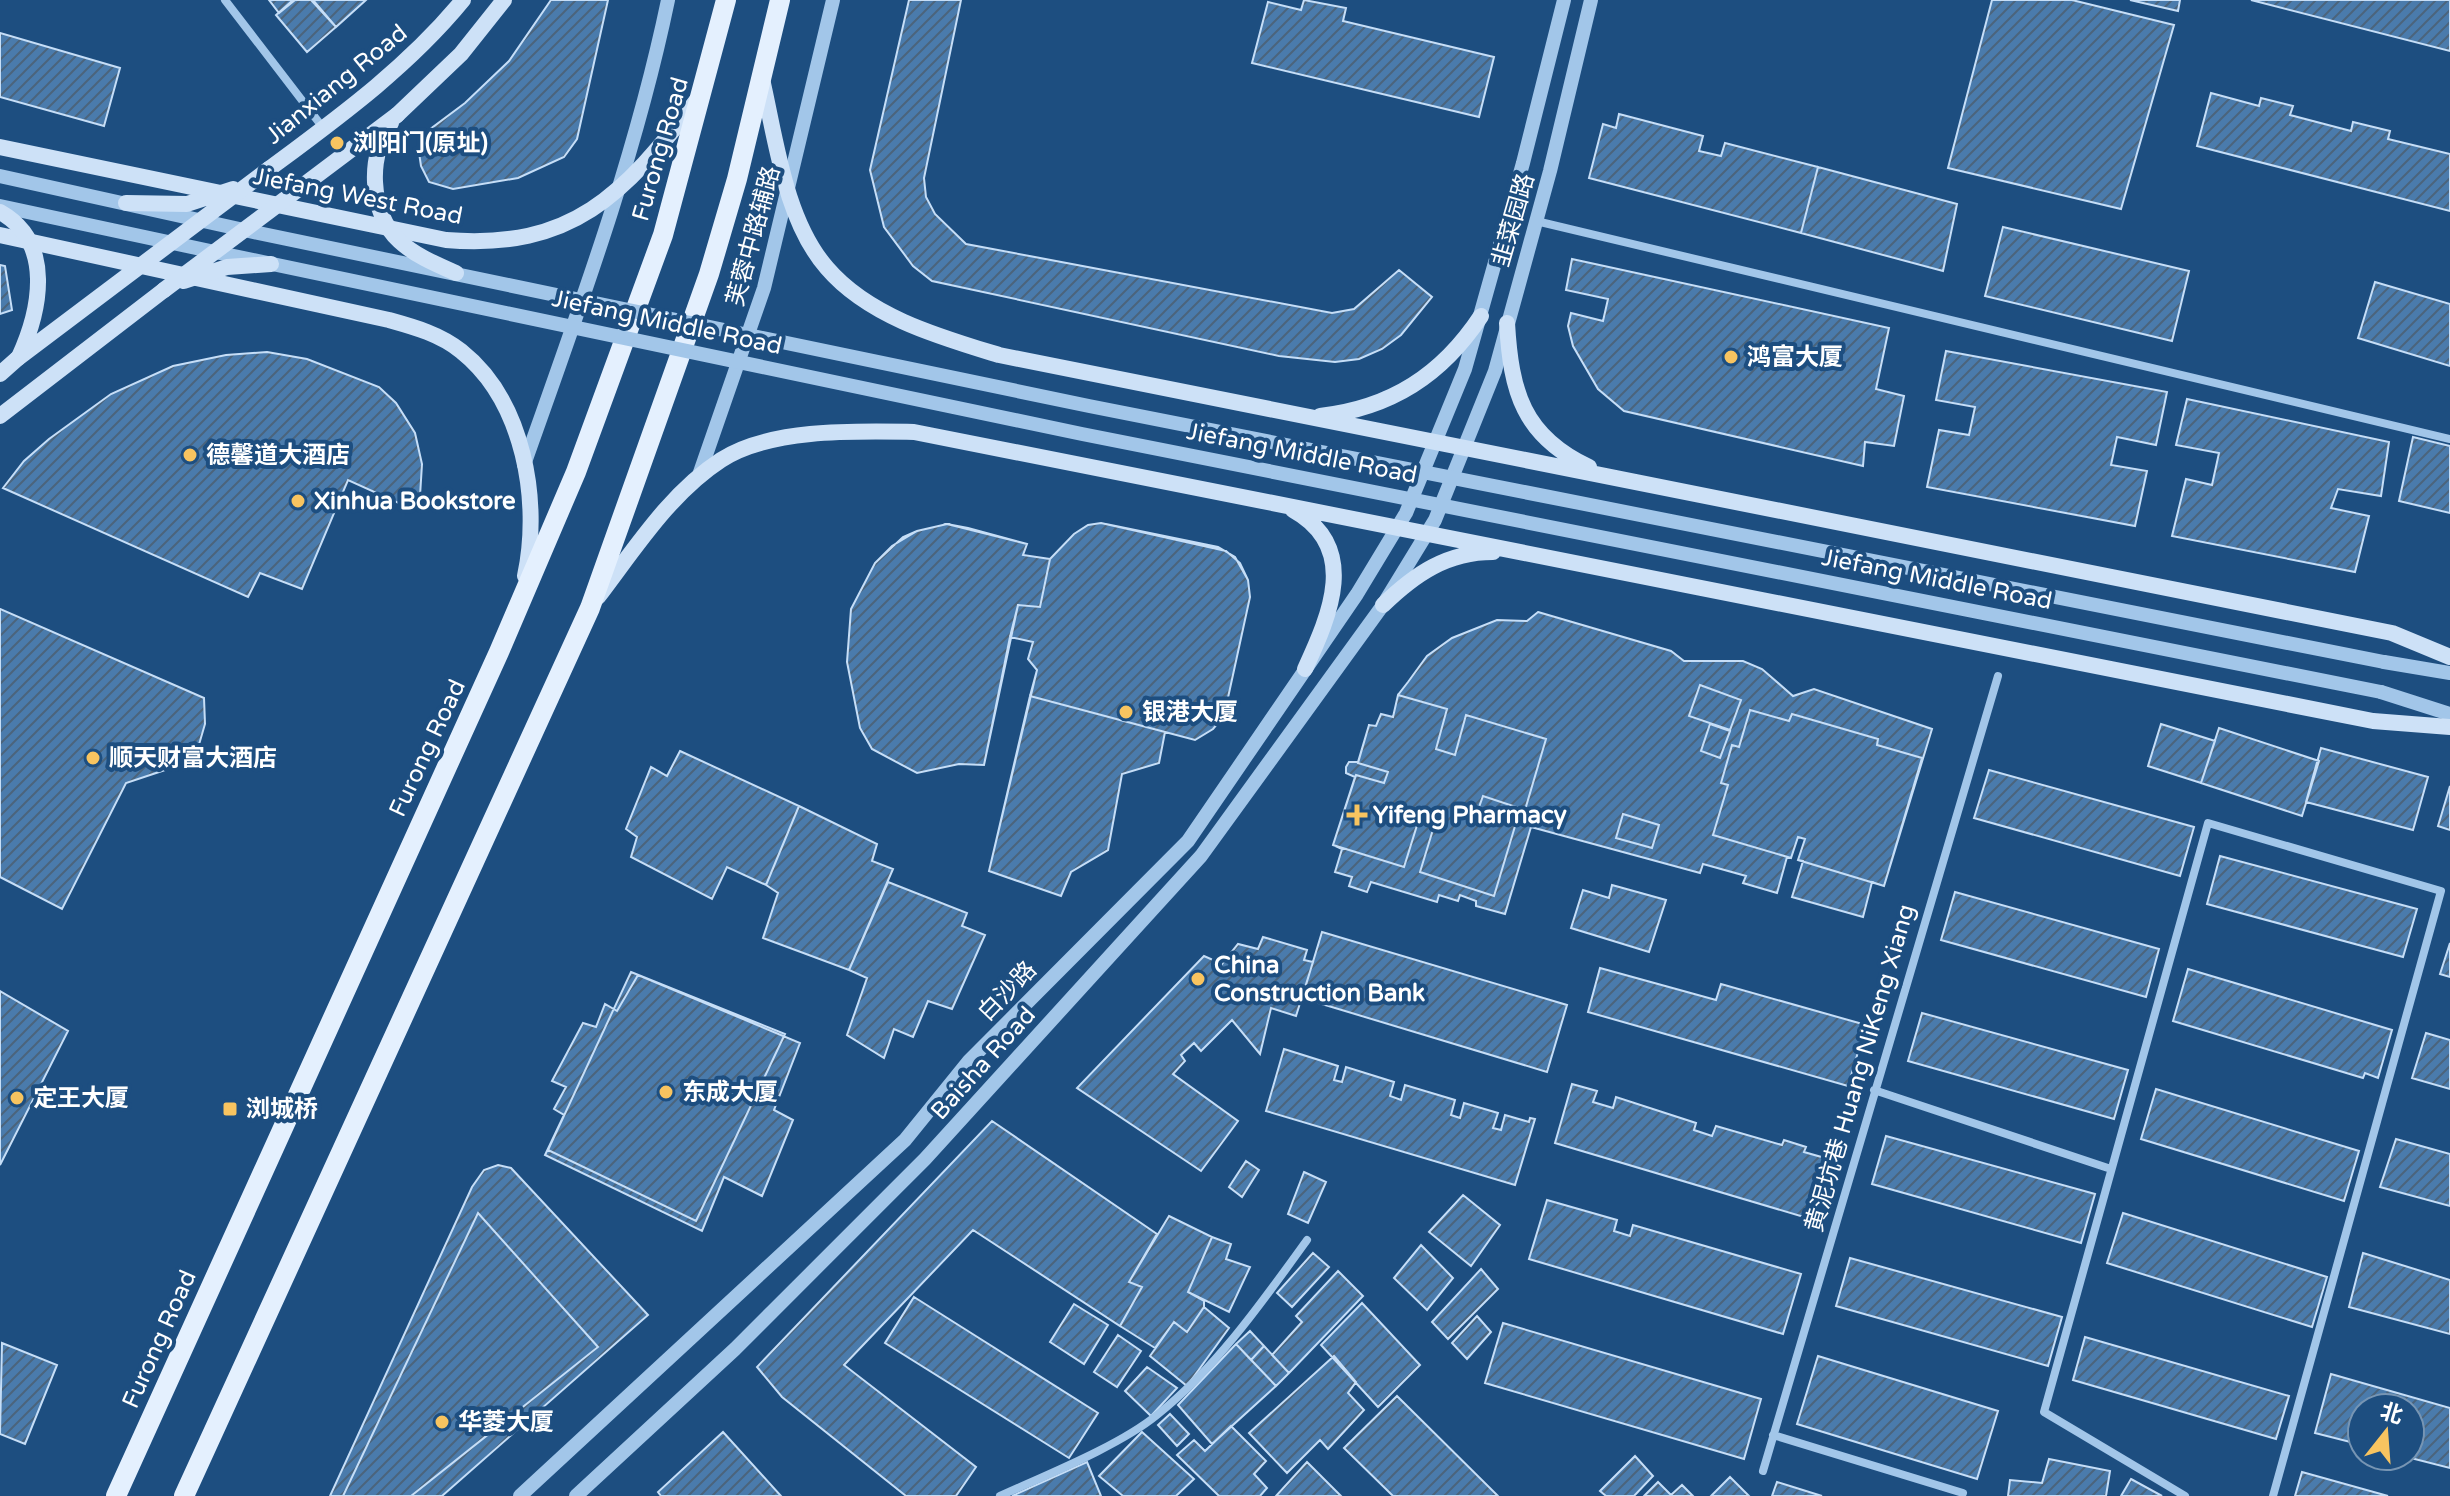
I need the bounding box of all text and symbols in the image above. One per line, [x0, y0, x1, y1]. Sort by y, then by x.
street label: Jianxiang Road [260, 18, 413, 150]
street label: Furong Road [626, 74, 695, 224]
place label: 浏阳门(原址) [353, 129, 488, 158]
marker: 浏阳门(原址) [328, 134, 346, 152]
street label: Jiefang West Road [251, 162, 465, 231]
street label: 芙蓉中路辅路 [721, 163, 786, 309]
street label: 韭菜园路 [1486, 170, 1541, 270]
street label: Jiefang Middle Road [549, 284, 785, 361]
place label: 鸿富大厦 [1747, 343, 1843, 372]
marker: 鸿富大厦 [1722, 348, 1740, 366]
street label: Jiefang Middle Road [1184, 417, 1420, 490]
place label: 德馨道大酒店 [206, 441, 350, 470]
marker: 德馨道大酒店 [181, 446, 199, 464]
place label: Xinhua Bookstore [314, 487, 516, 516]
marker: Xinhua Bookstore [289, 492, 307, 510]
street label: Jiefang Middle Road [1819, 543, 2055, 616]
street label: Furong Road [383, 675, 472, 821]
place label: 银港大厦 [1142, 698, 1238, 727]
marker: 银港大厦 [1117, 703, 1135, 721]
place label: 顺天财富大酒店 [109, 744, 277, 773]
marker: 顺天财富大酒店 [84, 749, 102, 767]
place label: Yifeng Pharmacy [1373, 801, 1567, 830]
marker: Yifeng Pharmacy [1348, 806, 1366, 824]
street label: 黄泥坑巷 Huang NiKeng Xiang [1800, 901, 1921, 1236]
place label: China Construction Bank [1214, 951, 1425, 1008]
street label: 白沙路 [972, 955, 1043, 1027]
marker: China Construction Bank [1189, 970, 1207, 988]
street label: Baisha Road [925, 1001, 1042, 1126]
place label: 东成大厦 [682, 1078, 778, 1107]
marker: 东成大厦 [657, 1083, 675, 1101]
place label: 定王大厦 [33, 1084, 129, 1113]
marker: 定王大厦 [8, 1089, 26, 1107]
place label: 浏城桥 [246, 1095, 318, 1124]
marker: 浏城桥 [221, 1100, 239, 1118]
street label: Furong Road [116, 1266, 203, 1413]
north arrow [2346, 1392, 2426, 1472]
text: 北 [2377, 1398, 2406, 1429]
place label: 华菱大厦 [458, 1408, 554, 1437]
marker: 华菱大厦 [433, 1413, 451, 1431]

